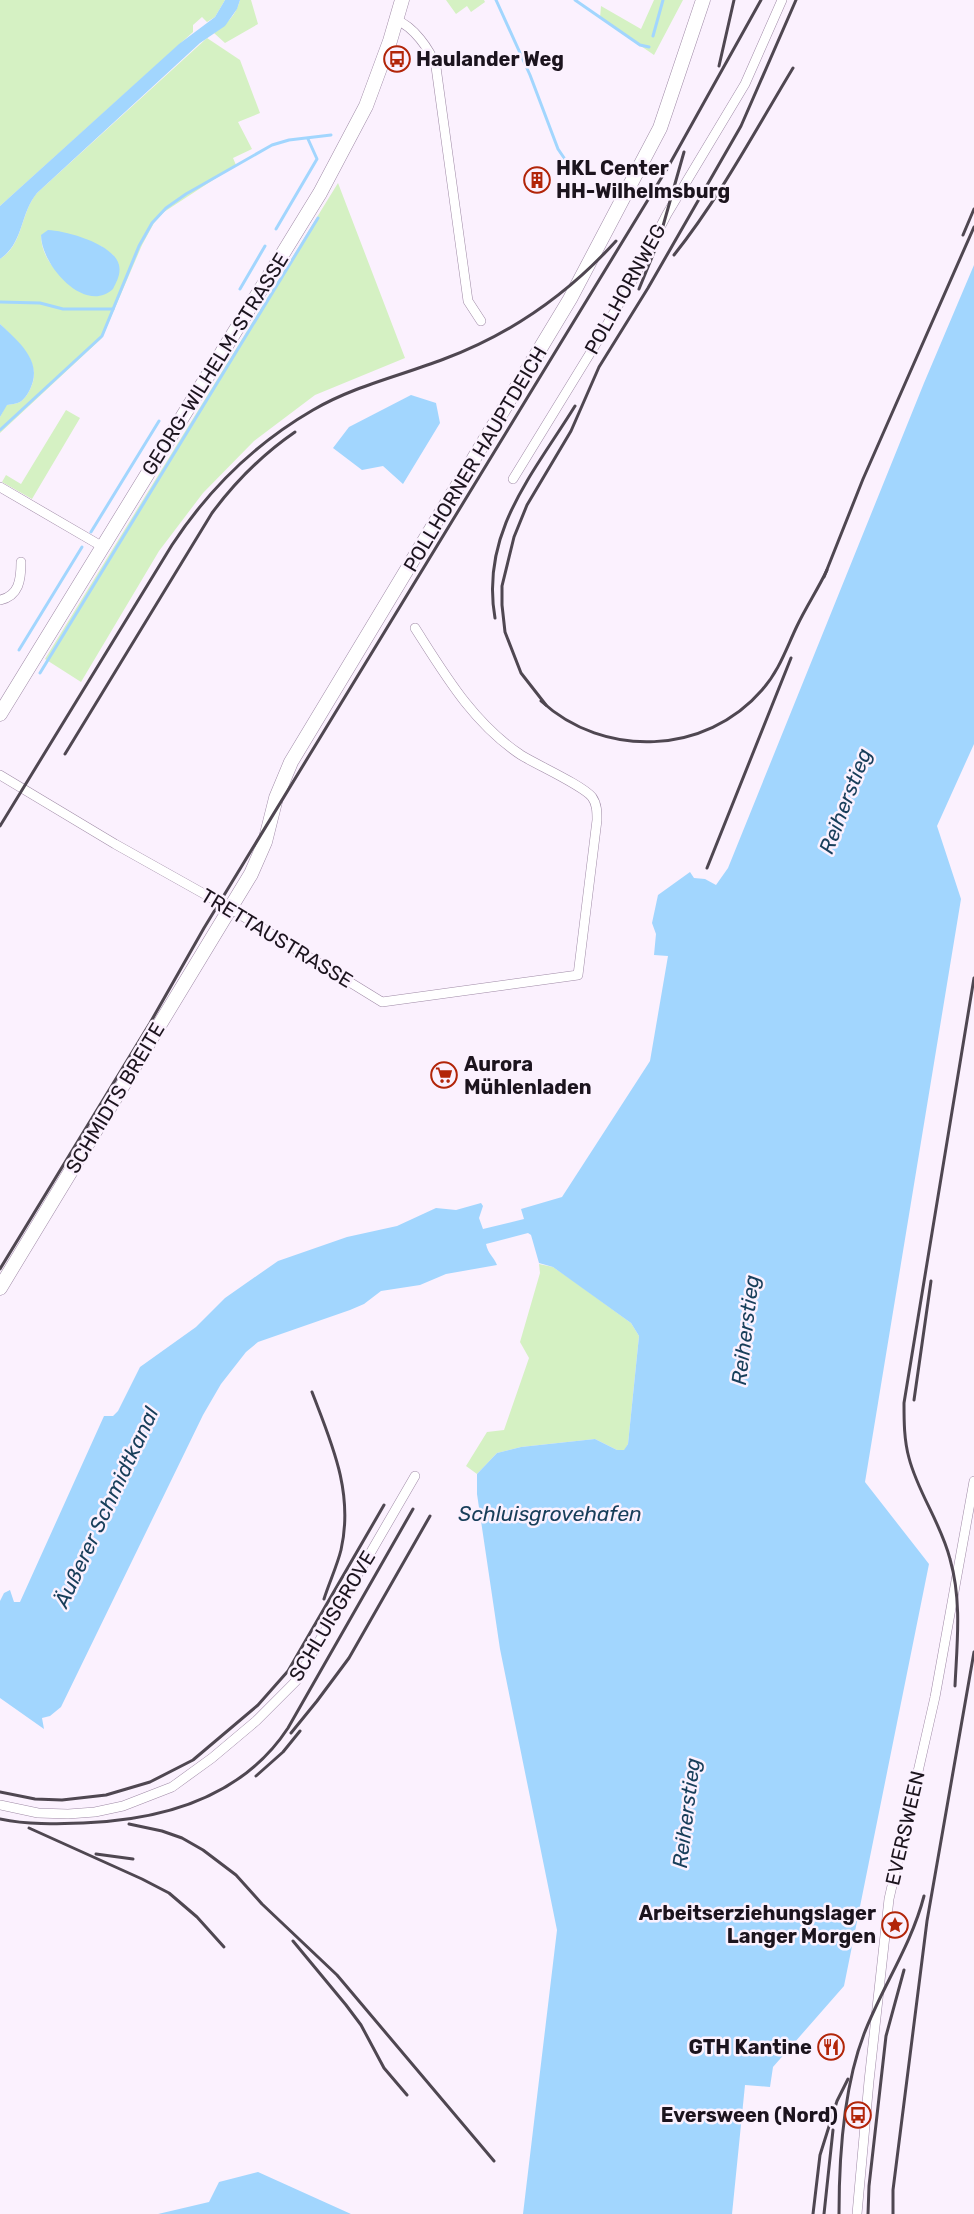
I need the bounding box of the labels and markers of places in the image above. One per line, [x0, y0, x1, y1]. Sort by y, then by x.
bus stop icon: Haulander Weg [382, 44, 412, 74]
place label: Haulander Weg [416, 47, 564, 71]
place label: HKL Center HH-Wilhelmsburg [556, 156, 730, 203]
building icon: HKL Center HH-Wilhelmsburg [522, 165, 552, 195]
place label: Aurora Mühlenladen [464, 1052, 592, 1099]
supermarket icon: Aurora Mühlenladen [429, 1060, 459, 1090]
place label: Arbeitserziehungslager Langer Morgen [639, 1901, 876, 1948]
place icon: Arbeitserziehungslager Langer Morgen [880, 1910, 910, 1940]
restaurant icon: GTH Kantine [816, 2032, 846, 2062]
place label: GTH Kantine [688, 2035, 812, 2059]
bus stop icon: Eversween (Nord) [843, 2100, 873, 2130]
place label: Eversween (Nord) [661, 2103, 838, 2127]

